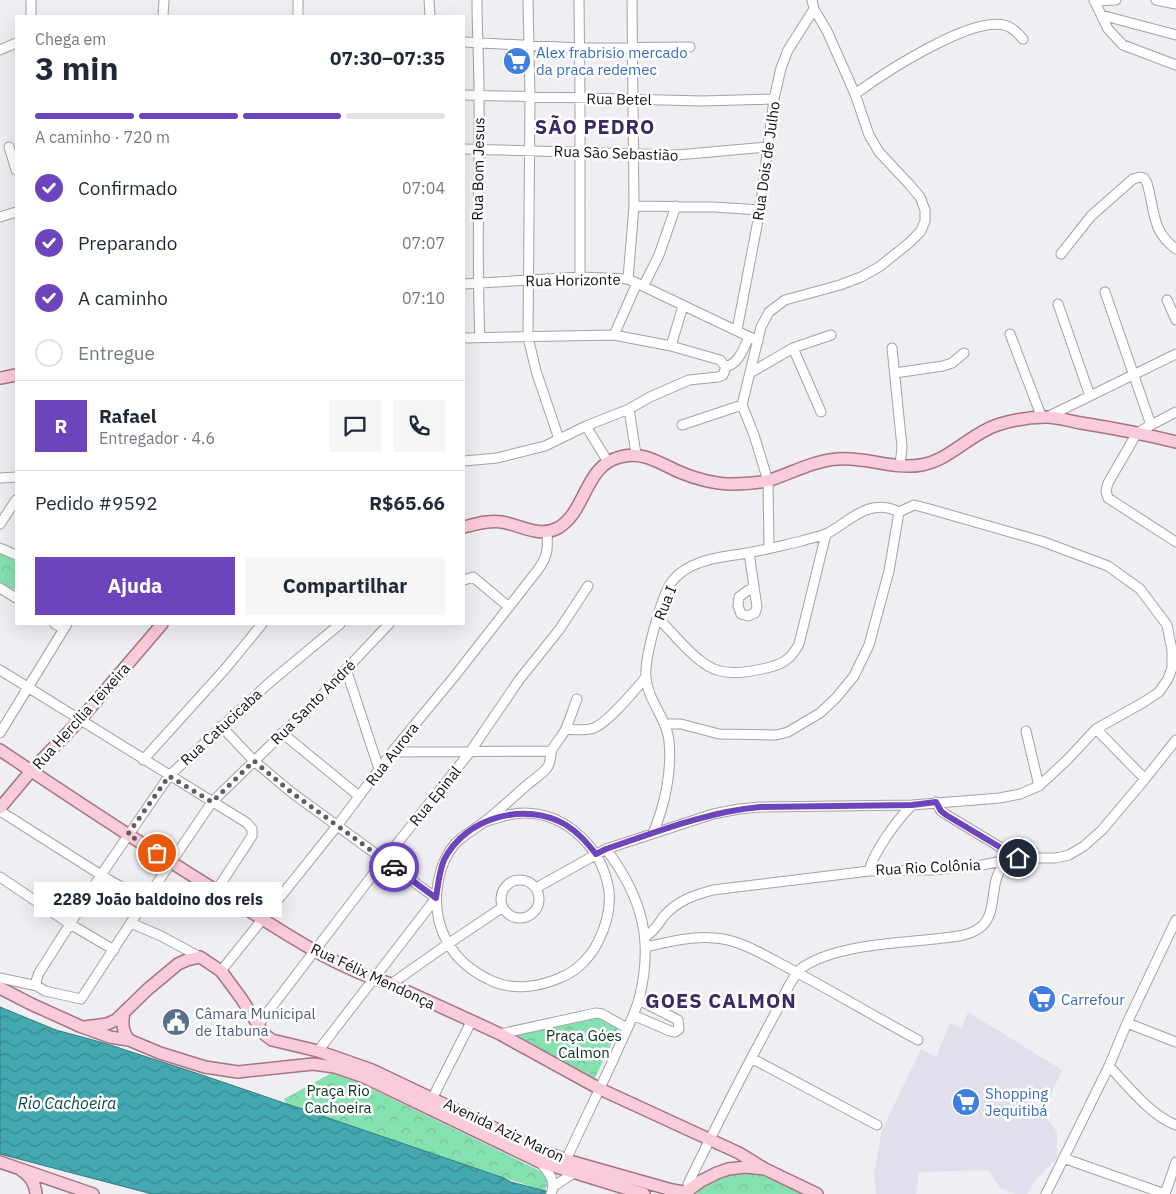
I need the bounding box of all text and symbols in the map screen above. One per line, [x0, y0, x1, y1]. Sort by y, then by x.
text: Chega em [35, 29, 106, 49]
place label: Alex frabrisio mercado da praca redemec [536, 43, 688, 79]
text: 07:30–07:35 [330, 46, 445, 70]
supermarket icon: Alex frabrisio mercado da praca redemec [502, 46, 532, 76]
text: 3 min [35, 47, 119, 89]
street label: Rua Betel [586, 89, 652, 109]
street label: Rua Dois de Julho [748, 100, 784, 222]
district label: SÃO PEDRO [535, 113, 655, 140]
street label: Rua Bom Jesus [468, 117, 488, 221]
text: A caminho · 720 m [35, 127, 170, 147]
street label: Rua São Sebastião [553, 141, 679, 165]
icon: check [35, 174, 63, 202]
text: Confirmado [78, 176, 177, 200]
text: 07:04 [402, 178, 445, 198]
icon: check [35, 229, 63, 257]
text: Preparando [78, 231, 177, 255]
text: 07:07 [402, 233, 445, 253]
street label: Rua Horizonte [525, 270, 621, 290]
icon: check [35, 284, 63, 312]
text: A caminho [78, 286, 168, 310]
text: 07:10 [402, 288, 445, 308]
text: Entregue [78, 341, 155, 365]
button: chat [329, 400, 381, 452]
button: phone [393, 400, 445, 452]
text: Rafael [99, 404, 157, 428]
text: R [55, 414, 67, 438]
text: Entregador · 4.6 [99, 428, 215, 448]
text: Pedido #9592 [35, 491, 158, 515]
text: R$65.66 [369, 491, 445, 515]
button: Ajuda [35, 557, 235, 615]
button: Compartilhar [245, 557, 445, 615]
street label: Rua I [650, 583, 680, 623]
street label: Rua Santo André [266, 655, 360, 749]
street label: Rua Hercília Teixeira [28, 659, 134, 773]
street label: Rua Catucicaba [176, 684, 266, 770]
street label: Rua Aurora [361, 719, 423, 789]
street label: Rua Epinal [405, 762, 465, 830]
pin [136, 832, 178, 874]
pin [997, 837, 1039, 879]
icon: bag [143, 839, 171, 867]
courier [369, 842, 419, 892]
icon: home [1004, 844, 1032, 872]
icon: car [380, 853, 408, 881]
street label: Rua Rio Colônia [875, 855, 981, 879]
callout: 2289 João baldoino dos reis [33, 883, 281, 918]
text: 2289 João baldoino dos reis [53, 889, 263, 909]
street label: Rua Félix Mendonça [308, 939, 438, 1013]
supermarket icon: Carrefour [1027, 984, 1057, 1014]
district label: GOES CALMON [645, 987, 797, 1014]
place label: Carrefour [1061, 990, 1125, 1009]
place label: Câmara Municipal de Itabuna [195, 1004, 315, 1040]
public building icon: Câmara Municipal de Itabuna [161, 1007, 191, 1037]
park label: Praça Góes Calmon [546, 1026, 622, 1062]
park label: Praça Rio Cachoeira [304, 1081, 372, 1117]
place label: Shopping Jequitibá [985, 1084, 1048, 1120]
supermarket icon: Shopping Jequitibá [951, 1087, 981, 1117]
water label: Rio Cachoeira [18, 1093, 116, 1113]
street label: Avenida Aziz Maron [441, 1094, 567, 1166]

